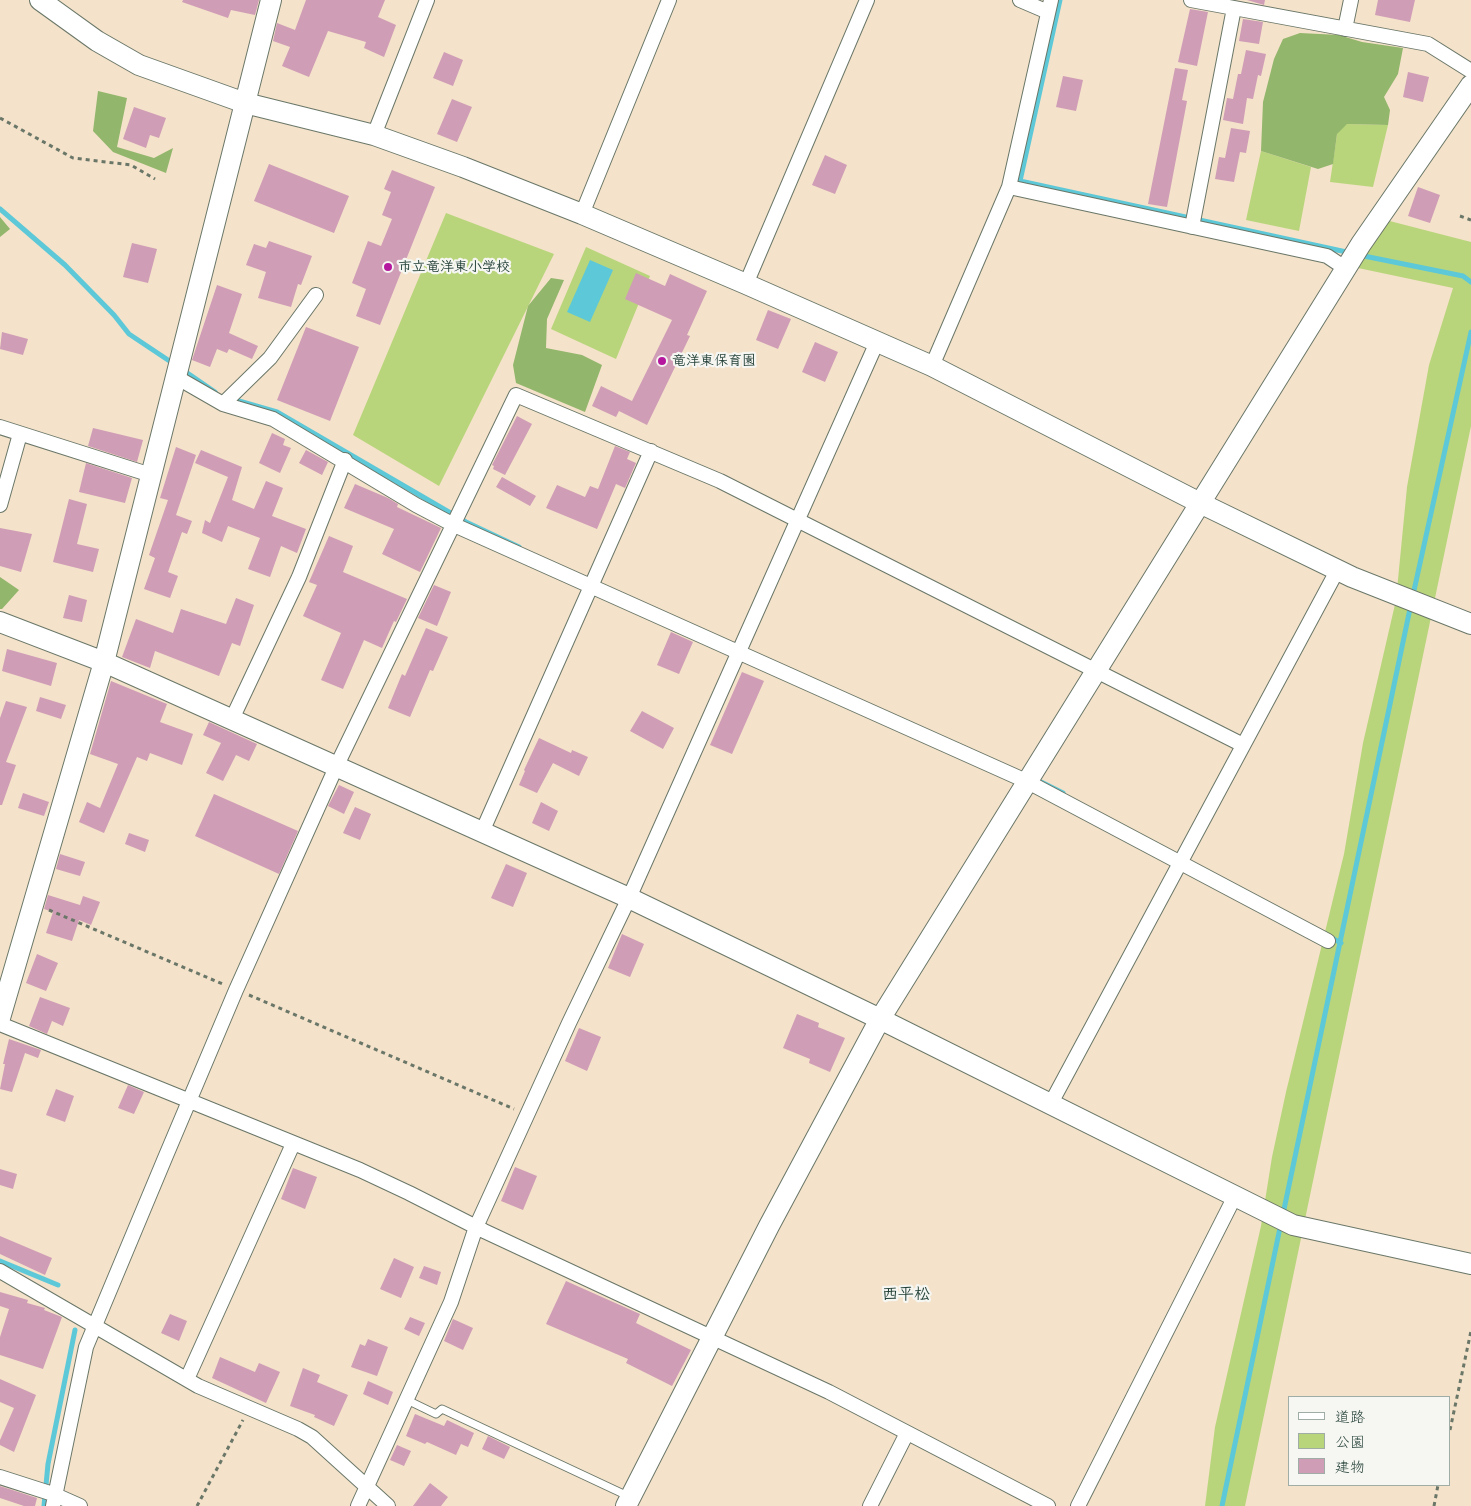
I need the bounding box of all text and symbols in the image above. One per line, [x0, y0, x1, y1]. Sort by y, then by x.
place label: 市立竜洋東小学校 [398, 259, 510, 275]
marker: 市立竜洋東小学校 [382, 261, 394, 273]
place label: 竜洋東保育園 [672, 353, 756, 369]
marker: 竜洋東保育園 [656, 355, 668, 367]
district label: 西平松 [882, 1285, 930, 1305]
legend [1288, 1396, 1451, 1486]
text: 道路 [1335, 1407, 1365, 1427]
text: 公園 [1335, 1432, 1365, 1452]
text: 建物 [1335, 1457, 1365, 1477]

